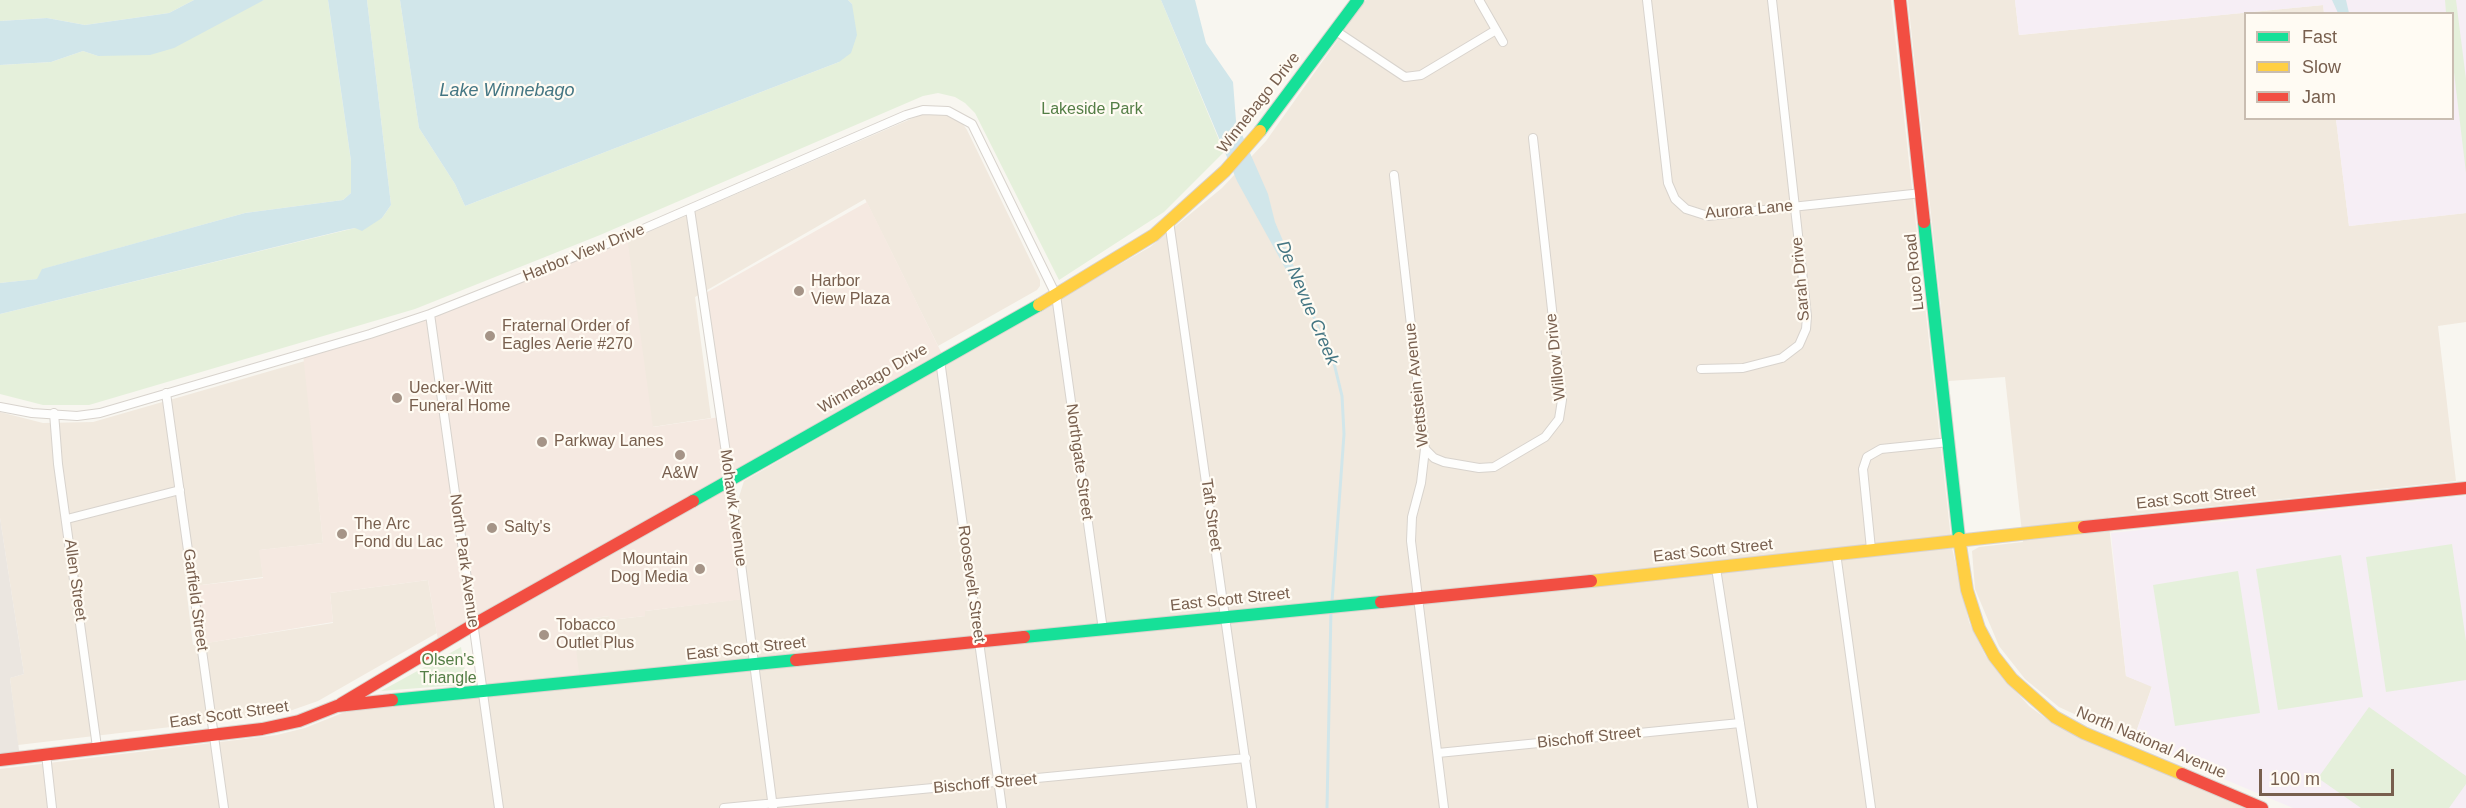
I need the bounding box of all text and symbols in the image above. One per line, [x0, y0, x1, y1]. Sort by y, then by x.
legend [2244, 12, 2454, 120]
text: Fast [2302, 27, 2337, 47]
street label: Winnebago Drive [1214, 49, 1304, 157]
text: Slow [2302, 57, 2341, 77]
water label: Lake Winnebago [440, 80, 574, 102]
text: Jam [2302, 87, 2336, 107]
park label: Lakeside Park [1041, 100, 1143, 120]
street label: Aurora Lane [1704, 197, 1794, 223]
street label: Harbor View Drive [520, 220, 648, 286]
street label: Luco Road [1901, 233, 1929, 311]
street label: Sarah Drive [1788, 236, 1814, 322]
water label: De Nevue Creek [1271, 238, 1343, 368]
place label: Harbor View Plaza [811, 272, 890, 310]
marker: Harbor View Plaza [792, 284, 806, 298]
street label: Willow Drive [1542, 312, 1570, 402]
place label: Fraternal Order of Eagles Aerie #270 [502, 317, 633, 355]
street label: Wettstein Avenue [1401, 322, 1433, 448]
marker: Fraternal Order of Eagles Aerie #270 [483, 329, 497, 343]
street label: Winnebago Drive [815, 340, 931, 418]
place label: Uecker-Witt Funeral Home [409, 379, 510, 417]
marker: Uecker-Witt Funeral Home [390, 391, 404, 405]
street label: Northgate Street [1061, 403, 1097, 521]
place label: Parkway Lanes [554, 432, 663, 452]
marker: Parkway Lanes [535, 435, 549, 449]
marker: A&W [673, 448, 687, 462]
street label: Mohawk Avenue [715, 448, 751, 568]
place label: A&W [662, 464, 698, 484]
street label: Taft Street [1196, 478, 1226, 552]
street label: East Scott Street [2135, 482, 2257, 514]
street label: North Park Avenue [445, 493, 483, 629]
place label: The Arc Fond du Lac [354, 515, 443, 553]
place label: Salty's [504, 518, 551, 538]
marker: Salty's [485, 521, 499, 535]
street label: Roosevelt Street [953, 524, 989, 644]
marker: The Arc Fond du Lac [335, 527, 349, 541]
street label: East Scott Street [1652, 535, 1774, 567]
street label: Allen Street [60, 538, 90, 622]
street label: Garfield Street [178, 548, 212, 652]
place label: Mountain Dog Media [611, 550, 688, 588]
marker: Mountain Dog Media [693, 562, 707, 576]
street label: East Scott Street [1169, 584, 1291, 616]
place label: Tobacco Outlet Plus [556, 616, 634, 654]
marker: Tobacco Outlet Plus [537, 628, 551, 642]
street label: East Scott Street [685, 633, 807, 665]
park label: Olsen's Triangle [419, 651, 477, 689]
street label: East Scott Street [168, 697, 290, 733]
street label: North National Avenue [2073, 703, 2229, 783]
street label: Bischoff Street [1536, 723, 1642, 753]
scale bar [2262, 757, 2397, 795]
text: 100 m [2270, 769, 2320, 789]
street label: Bischoff Street [932, 770, 1038, 798]

